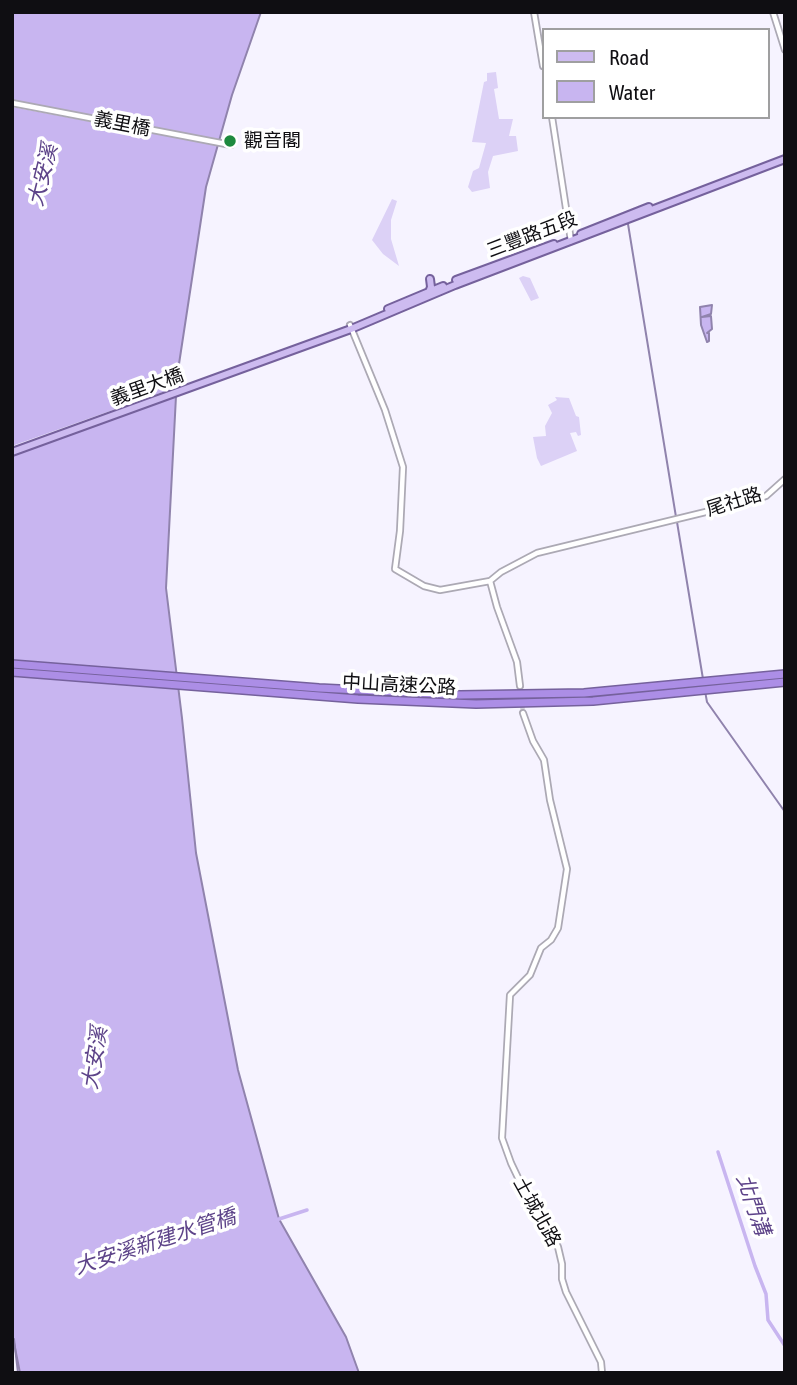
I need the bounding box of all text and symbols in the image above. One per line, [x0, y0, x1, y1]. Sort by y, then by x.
legend [542, 28, 769, 119]
text: Road [609, 45, 649, 69]
text: Water [609, 80, 655, 104]
street label: 義里橋 [92, 107, 152, 141]
place label: 觀音閣 [244, 130, 301, 152]
marker: 觀音閣 [222, 133, 238, 149]
water label: 大安溪 [23, 141, 63, 209]
street label: 三豐路五段 [484, 207, 580, 263]
street label: 義里大橋 [107, 363, 187, 411]
street label: 尾社路 [703, 483, 765, 521]
street label: 中山高速公路 [341, 671, 457, 699]
water label: 大安溪 [78, 1025, 112, 1091]
water label: 北門溝 [731, 1171, 775, 1239]
street label: 土城北路 [509, 1173, 565, 1251]
water label: 大安溪新建水管橋 [71, 1204, 239, 1280]

